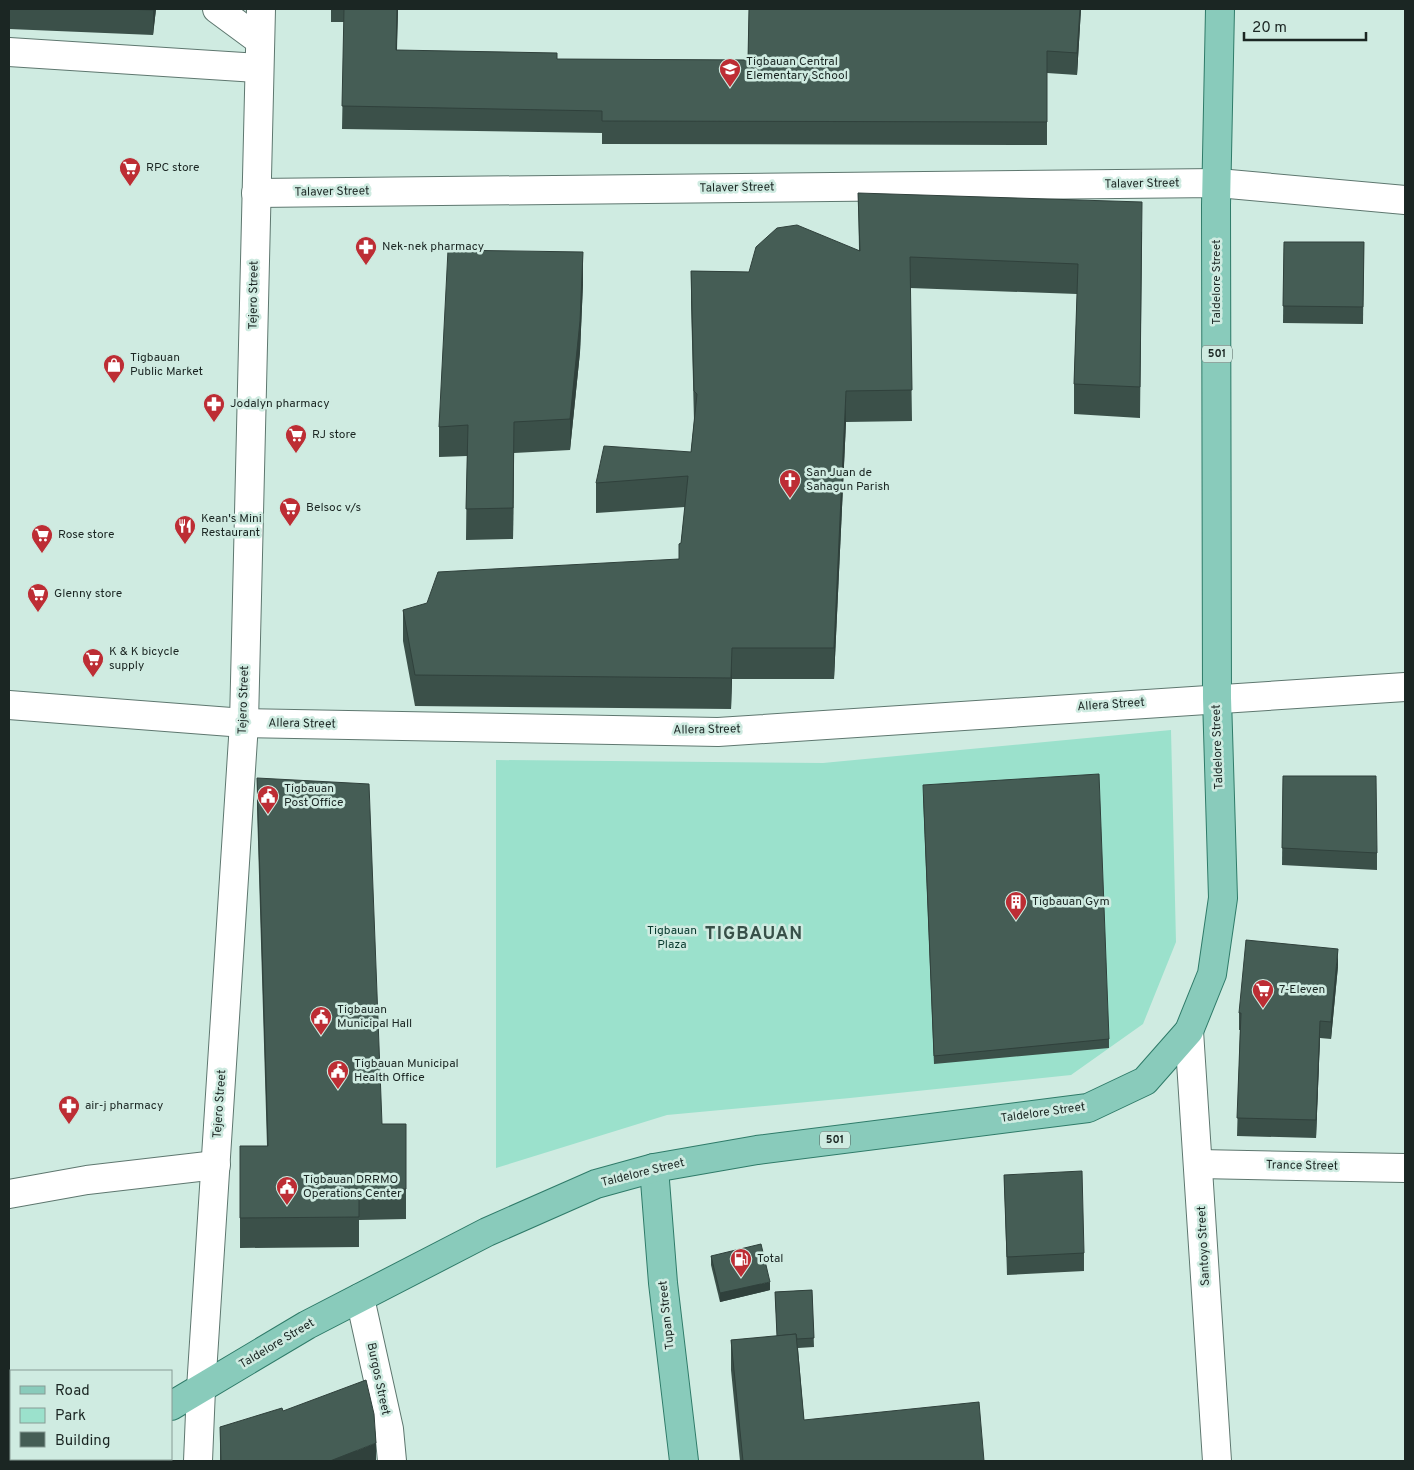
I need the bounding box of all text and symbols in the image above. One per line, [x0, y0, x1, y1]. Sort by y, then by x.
scale bar [1244, 10, 1366, 42]
text: 20 m [1252, 19, 1287, 38]
place label: Tigbauan Central Elementary School [746, 54, 848, 84]
school or university icon: Tigbauan Central Elementary School [718, 57, 742, 88]
supermarket icon: RPC store [118, 156, 142, 187]
place label: RPC store [146, 160, 199, 176]
street label: Talaver Street [1104, 175, 1180, 193]
street label: Talaver Street [699, 179, 775, 197]
street label: Talaver Street [294, 183, 370, 201]
pharmacy icon: Nek-nek pharmacy [354, 235, 378, 266]
place label: Nek-nek pharmacy [382, 239, 484, 255]
street label: Taldelore Street [1209, 239, 1225, 325]
street label: Tejero Street [245, 260, 263, 330]
road number: 501 [1202, 346, 1232, 362]
place label: Tigbauan Public Market [130, 350, 203, 380]
shop icon: Tigbauan Public Market [102, 353, 126, 384]
pharmacy icon: Jodalyn pharmacy [202, 392, 226, 423]
place label: Jodalyn pharmacy [230, 396, 330, 412]
supermarket icon: RJ store [284, 423, 308, 454]
place label: RJ store [312, 427, 356, 443]
place label: San Juan de Sahagun Parish [806, 465, 890, 495]
church icon: San Juan de Sahagun Parish [778, 468, 802, 499]
supermarket icon: Belsoc v/s [278, 496, 302, 527]
place label: Belsoc v/s [306, 500, 361, 516]
place label: Kean's Mini Restaurant [201, 511, 262, 541]
restaurant icon: Kean's Mini Restaurant [173, 514, 197, 545]
supermarket icon: Rose store [30, 523, 54, 554]
place label: Rose store [58, 527, 114, 543]
supermarket icon: Glenny store [26, 582, 50, 613]
place label: Glenny store [54, 586, 122, 602]
place label: K & K bicycle supply [109, 644, 179, 674]
supermarket icon: K & K bicycle supply [81, 647, 105, 678]
street label: Tejero Street [235, 665, 253, 735]
street label: Allera Street [1077, 695, 1145, 715]
street label: Taldelore Street [1209, 704, 1227, 790]
street label: Allera Street [268, 715, 336, 733]
street label: Allera Street [673, 721, 741, 739]
place label: Tigbauan Post Office [284, 781, 344, 811]
public building icon: Tigbauan Post Office [256, 784, 280, 815]
building icon: Tigbauan Gym [1004, 890, 1028, 921]
place label: Tigbauan Gym [1032, 894, 1110, 910]
park label: Tigbauan Plaza [647, 923, 697, 953]
district label: TIGBAUAN [705, 923, 803, 946]
supermarket icon: 7-Eleven [1251, 978, 1275, 1009]
place label: 7-Eleven [1279, 982, 1325, 998]
place label: Tigbauan Municipal Hall [337, 1002, 412, 1032]
public building icon: Tigbauan Municipal Hall [309, 1005, 333, 1036]
place label: Tigbauan Municipal Health Office [354, 1056, 459, 1086]
public building icon: Tigbauan Municipal Health Office [326, 1059, 350, 1090]
street label: Tejero Street [210, 1069, 230, 1139]
pharmacy icon: air-j pharmacy [57, 1094, 81, 1125]
place label: air-j pharmacy [85, 1098, 163, 1114]
street label: Taldelore Street [1000, 1099, 1086, 1127]
road number: 501 [820, 1132, 850, 1148]
street label: Taldelore Street [600, 1155, 686, 1191]
street label: Trance Street [1266, 1157, 1338, 1175]
place label: Tigbauan DRRMO Operations Center [303, 1172, 402, 1202]
public building icon: Tigbauan DRRMO Operations Center [275, 1175, 299, 1206]
street label: Santoyo Street [1194, 1206, 1214, 1286]
fuel station icon: Total [729, 1247, 753, 1278]
place label: Total [757, 1251, 783, 1267]
street label: Tupan Street [655, 1280, 679, 1350]
street label: Taldelore Street [236, 1315, 318, 1373]
street label: Burgos Street [362, 1341, 394, 1417]
legend [10, 1370, 172, 1460]
text: Road [55, 1382, 90, 1401]
text: Park [55, 1407, 86, 1426]
text: Building [55, 1432, 110, 1451]

